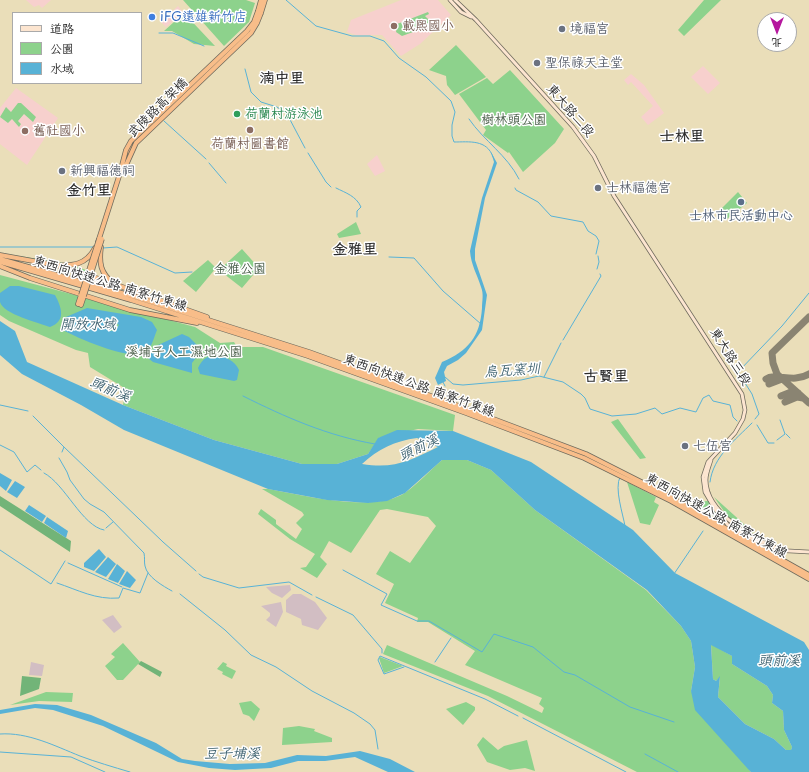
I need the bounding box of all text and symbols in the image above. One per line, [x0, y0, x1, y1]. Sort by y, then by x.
place label: iFG遠雄新竹店 [160, 9, 247, 25]
legend [12, 12, 142, 84]
marker: iFG遠雄新竹店 [147, 12, 157, 22]
north arrow [757, 12, 797, 52]
place label: 載熙國小 [402, 18, 454, 34]
text: 道路 [50, 19, 74, 37]
marker: 載熙國小 [389, 21, 399, 31]
place label: 境福宮 [570, 21, 609, 37]
marker: 境福宮 [557, 24, 567, 34]
text: 北 [772, 35, 783, 52]
text: 公園 [50, 39, 74, 57]
place label: 聖保祿天主堂 [545, 55, 623, 71]
marker: 聖保祿天主堂 [532, 58, 542, 68]
text: 水域 [50, 59, 74, 77]
district label: 湳中里 [260, 70, 304, 88]
street label: 武陵路高架橋 [125, 75, 191, 141]
street label: 東大路二段 [543, 81, 597, 141]
place label: 荷蘭村游泳池 [245, 106, 323, 122]
marker: 荷蘭村游泳池 [232, 109, 242, 119]
park label: 樹林頭公園 [482, 112, 546, 128]
place label: 舊社國小 [33, 123, 85, 139]
marker: 荷蘭村圖書館 [245, 125, 255, 135]
marker: 舊社國小 [20, 126, 30, 136]
district label: 士林里 [660, 128, 704, 146]
place label: 荷蘭村圖書館 [211, 136, 289, 152]
place label: 新興福德祠 [70, 163, 135, 179]
marker: 新興福德祠 [57, 166, 67, 176]
place label: 士林福德宮 [606, 180, 671, 196]
district label: 金竹里 [67, 182, 111, 200]
marker: 士林福德宮 [593, 183, 603, 193]
marker: 士林市民活動中心 [736, 197, 746, 207]
place label: 士林市民活動中心 [689, 208, 793, 224]
district label: 金雅里 [333, 241, 377, 259]
street label: 東西向快速公路 南寮竹東線 [31, 253, 189, 315]
park label: 金雅公園 [214, 261, 266, 277]
water label: 開放水域 [60, 317, 116, 333]
street label: 東大路三段 [706, 325, 754, 389]
park label: 溪埔子人工濕地公園 [126, 344, 242, 360]
street label: 東西向快速公路 南寮竹東線 [341, 351, 497, 421]
water label: 烏瓦窯圳 [483, 361, 541, 381]
district label: 古賢里 [584, 368, 628, 386]
water label: 頭前溪 [87, 374, 133, 406]
water label: 頭前溪 [396, 431, 442, 465]
place label: 七伍宮 [693, 438, 732, 454]
marker: 七伍宮 [680, 441, 690, 451]
street label: 東西向快速公路 南寮竹東線 [642, 470, 790, 562]
water label: 頭前溪 [758, 653, 800, 669]
water label: 豆子埔溪 [204, 746, 260, 762]

